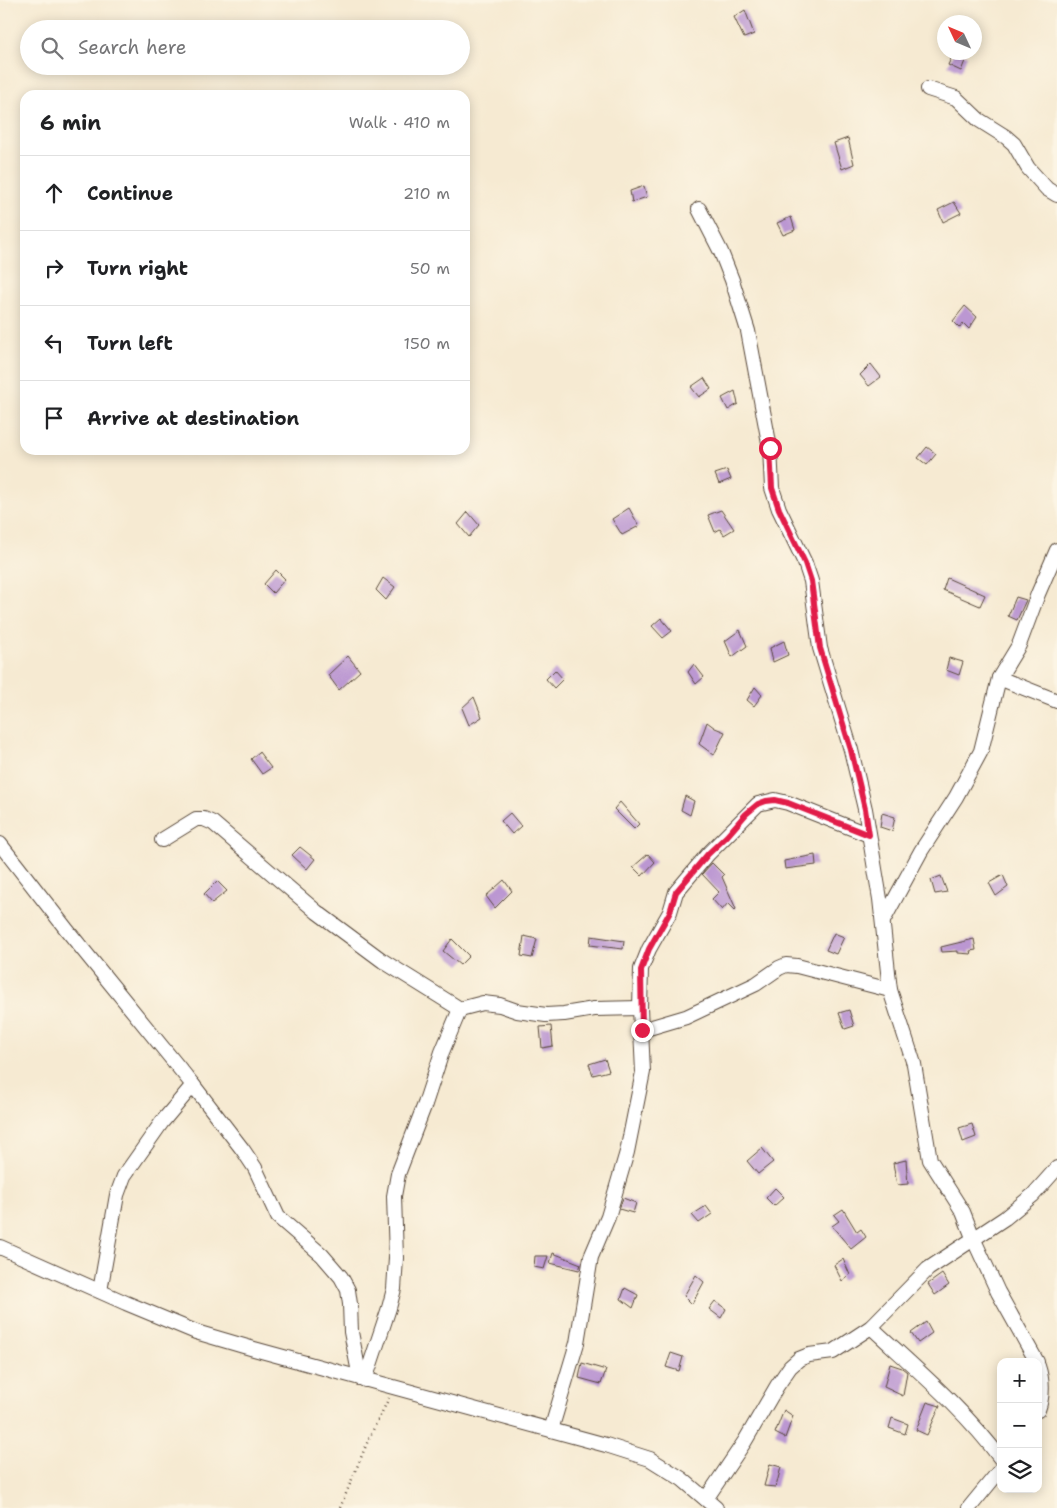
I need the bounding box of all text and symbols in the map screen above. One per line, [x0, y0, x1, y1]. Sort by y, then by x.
north arrow [937, 15, 982, 60]
search box [20, 20, 470, 75]
icon: search [38, 34, 66, 62]
text: Search here [78, 35, 187, 60]
text: 6 min [40, 109, 101, 137]
text: Walk · 410 m [349, 112, 450, 133]
icon: ahead [40, 179, 68, 207]
text: Continue [87, 181, 173, 206]
text: 210 m [403, 183, 450, 204]
icon: right [40, 254, 68, 282]
text: Turn right [87, 256, 188, 281]
text: 50 m [410, 258, 450, 279]
icon: left [40, 329, 68, 357]
text: Turn left [87, 331, 173, 356]
text: 150 m [403, 333, 450, 354]
icon: arrive [40, 404, 68, 432]
text: Arrive at destination [87, 406, 299, 431]
route start [759, 437, 782, 460]
route end [631, 1019, 654, 1042]
map controls [997, 1358, 1042, 1493]
button: + [997, 1358, 1042, 1403]
button: − [997, 1403, 1042, 1448]
button: layers [997, 1448, 1042, 1493]

